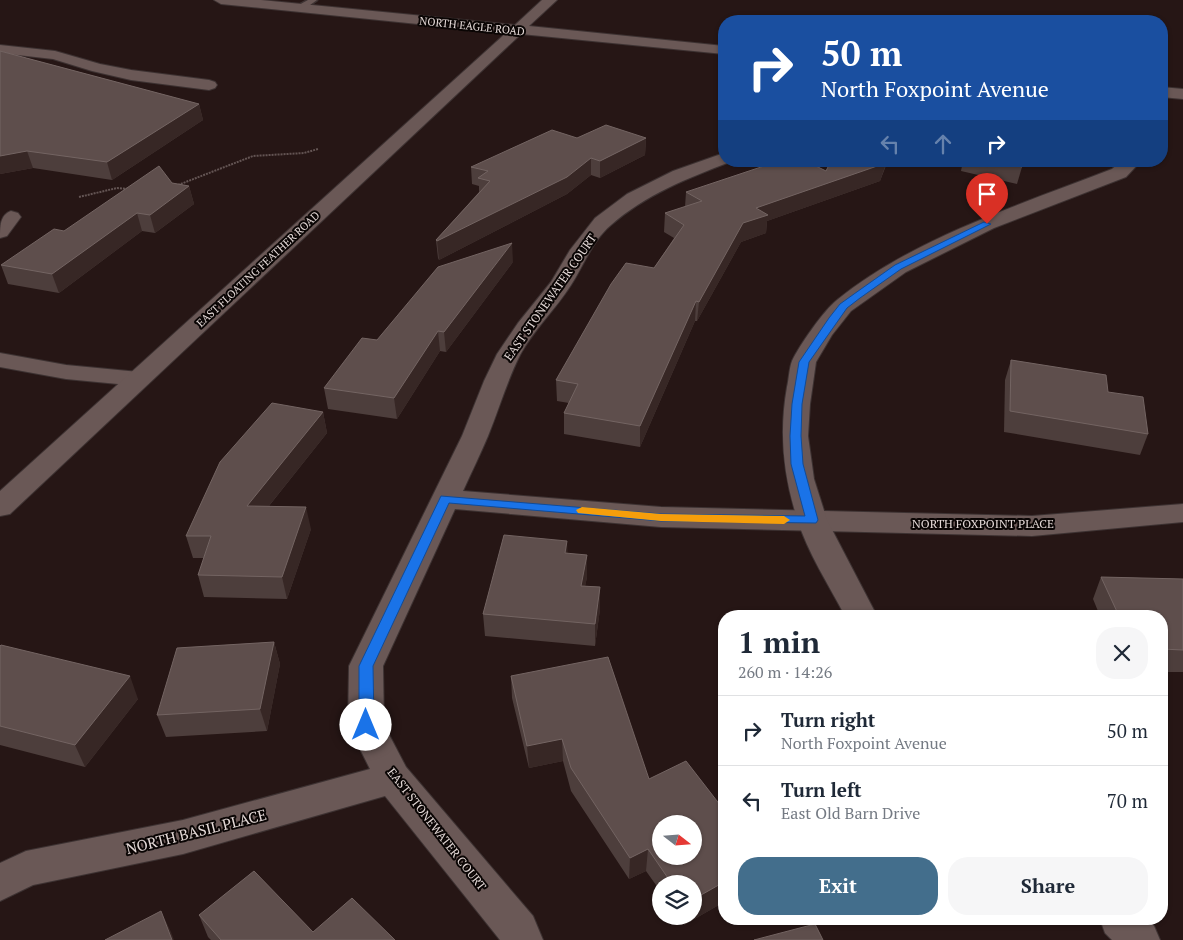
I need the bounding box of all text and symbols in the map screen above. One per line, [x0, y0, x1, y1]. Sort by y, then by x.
street label: NORTH EAGLE ROAD [419, 14, 525, 39]
text: 50 m [821, 30, 902, 76]
icon: right [738, 35, 803, 100]
text: North Foxpoint Avenue [821, 74, 1049, 103]
icon: left [876, 130, 904, 158]
icon: ahead [929, 130, 957, 158]
icon: right [982, 130, 1010, 158]
pin [966, 173, 1008, 224]
icon: arrive [973, 180, 1001, 208]
street label: EAST FLOATING FEATHER ROAD [193, 208, 323, 330]
street label: EAST STONEWATER COURT [500, 230, 600, 363]
street label: NORTH FOXPOINT PLACE [912, 516, 1054, 531]
text: 1 min [738, 622, 820, 662]
button: close [1096, 627, 1148, 679]
text: 260 m · 14:26 [738, 661, 832, 683]
position arrow [339, 698, 391, 750]
text: Turn right [781, 707, 875, 732]
icon: right [738, 717, 766, 745]
text: 50 m [1107, 718, 1148, 743]
text: North Foxpoint Avenue [781, 732, 947, 754]
street label: EAST STONEWATER COURT [384, 765, 490, 894]
text: Turn left [781, 777, 862, 802]
icon: left [738, 787, 766, 815]
text: 70 m [1107, 788, 1148, 813]
text: East Old Barn Drive [781, 802, 920, 824]
street label: NORTH BASIL PLACE [124, 804, 268, 858]
north arrow [652, 815, 702, 865]
map controls [652, 815, 702, 925]
button: Exit [738, 857, 938, 915]
button: Share [948, 857, 1148, 915]
button: layers [652, 875, 702, 925]

